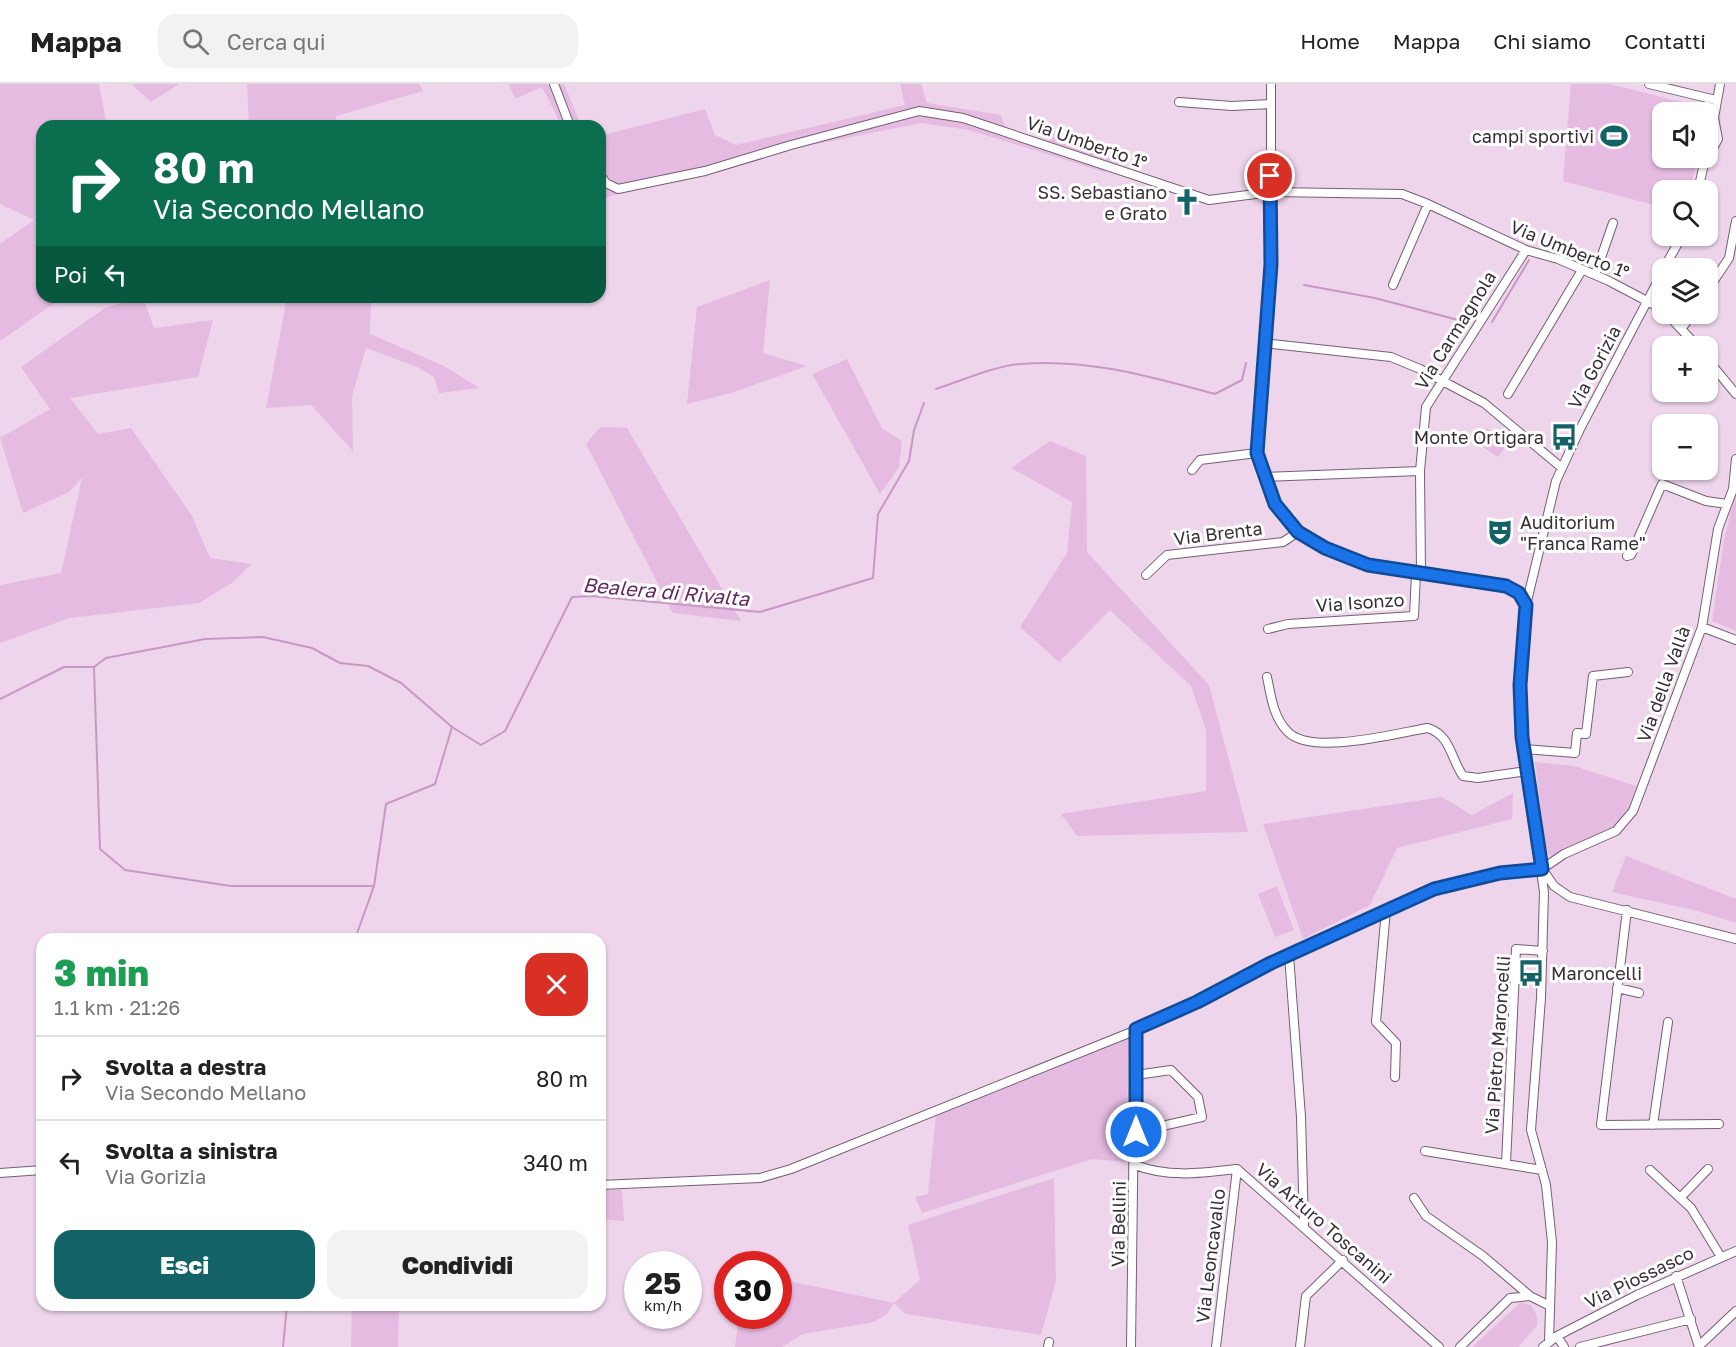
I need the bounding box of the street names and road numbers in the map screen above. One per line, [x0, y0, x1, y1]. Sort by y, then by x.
street label: Via Umberto 1° [1024, 111, 1150, 173]
street label: Via Umberto 1° [1507, 215, 1633, 283]
street label: Via Carmagnola [1410, 267, 1500, 393]
street label: Via Gorizia [1563, 322, 1625, 412]
street label: Via Brenta [1172, 517, 1264, 549]
street label: Via Isonzo [1315, 588, 1405, 616]
street label: Via della Vallà [1632, 623, 1694, 745]
street label: Via Pietro Maroncelli [1480, 955, 1514, 1135]
street label: Via Arturo Toscanini [1252, 1158, 1396, 1288]
street label: Via Bellini [1106, 1181, 1130, 1267]
street label: Via Leoncavallo [1191, 1187, 1229, 1325]
street label: Via Piossasco [1581, 1241, 1697, 1313]

